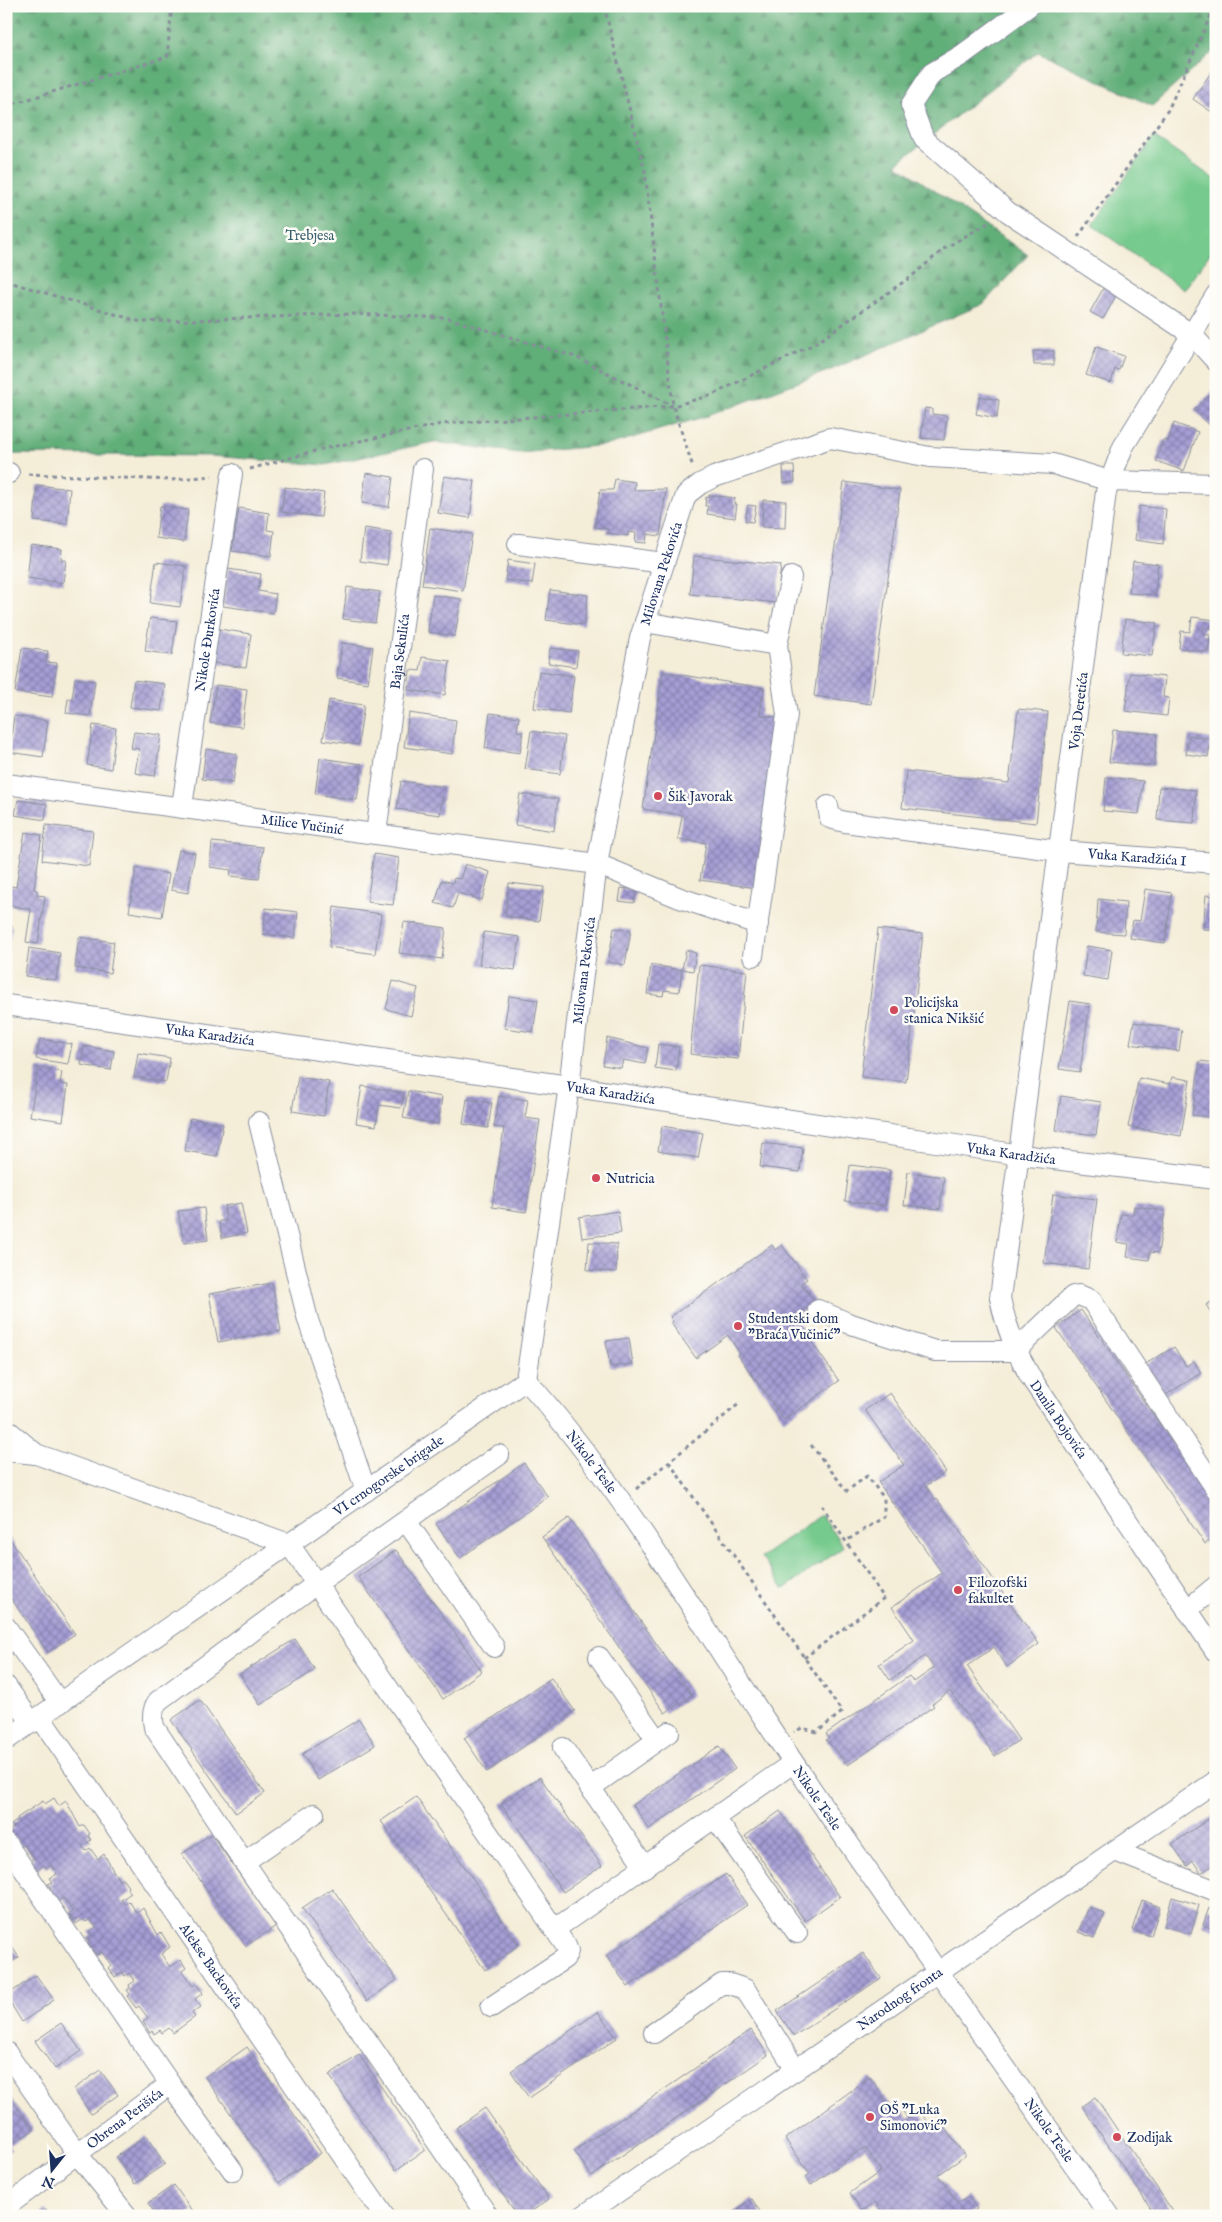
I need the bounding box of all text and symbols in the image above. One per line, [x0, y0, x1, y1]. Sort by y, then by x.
park label: Trebjesa [286, 227, 335, 245]
street label: Milovana Pekovića [637, 519, 687, 628]
street label: Nikole Đurkovića [191, 586, 225, 693]
street label: Baja Sekulića [387, 612, 414, 690]
street label: Voja Deretića [1065, 670, 1093, 752]
place label: Šik Javorak [668, 787, 733, 806]
marker: Šik Javorak [652, 790, 664, 802]
street label: Milice Vučinić [260, 811, 344, 840]
street label: Vuka Karadžića I [1086, 845, 1187, 871]
street label: Milovana Pekovića [569, 915, 600, 1025]
place label: Policijska stanica Nikšić [904, 994, 984, 1028]
marker: Policijska stanica Nikšić [888, 1004, 900, 1016]
street label: Vuka Karadžića [163, 1020, 256, 1051]
street label: Vuka Karadžića [564, 1078, 657, 1109]
street label: Vuka Karadžića [964, 1139, 1058, 1169]
place label: Nutricia [606, 1170, 655, 1188]
marker: Nutricia [590, 1172, 602, 1184]
place label: Studentski dom "Braća Vučinić" [748, 1310, 841, 1344]
marker: Studentski dom "Braća Vučinić" [732, 1320, 744, 1332]
street label: Danila Bojovića [1025, 1377, 1091, 1463]
street label: Nikole Tesle [562, 1427, 621, 1498]
street label: VI crnogorske brigade [329, 1431, 448, 1521]
place label: Filozofski fakultet [968, 1574, 1027, 1608]
marker: Filozofski fakultet [952, 1584, 964, 1596]
street label: Nikole Tesle [788, 1763, 845, 1835]
street label: Alekse Backovića [174, 1919, 247, 2013]
street label: Narodnog fronta [854, 1963, 947, 2035]
street label: Obrena Perišića [83, 2084, 168, 2154]
street label: Nikole Tesle [1020, 2095, 1078, 2167]
place label: OŠ "Luka Simonović" [880, 2100, 947, 2135]
marker: OŠ "Luka Simonović" [864, 2111, 876, 2123]
place label: Zodijak [1127, 2129, 1173, 2147]
marker: Zodijak [1111, 2131, 1123, 2143]
north arrow [28, 2144, 78, 2194]
text: N [40, 2171, 58, 2192]

